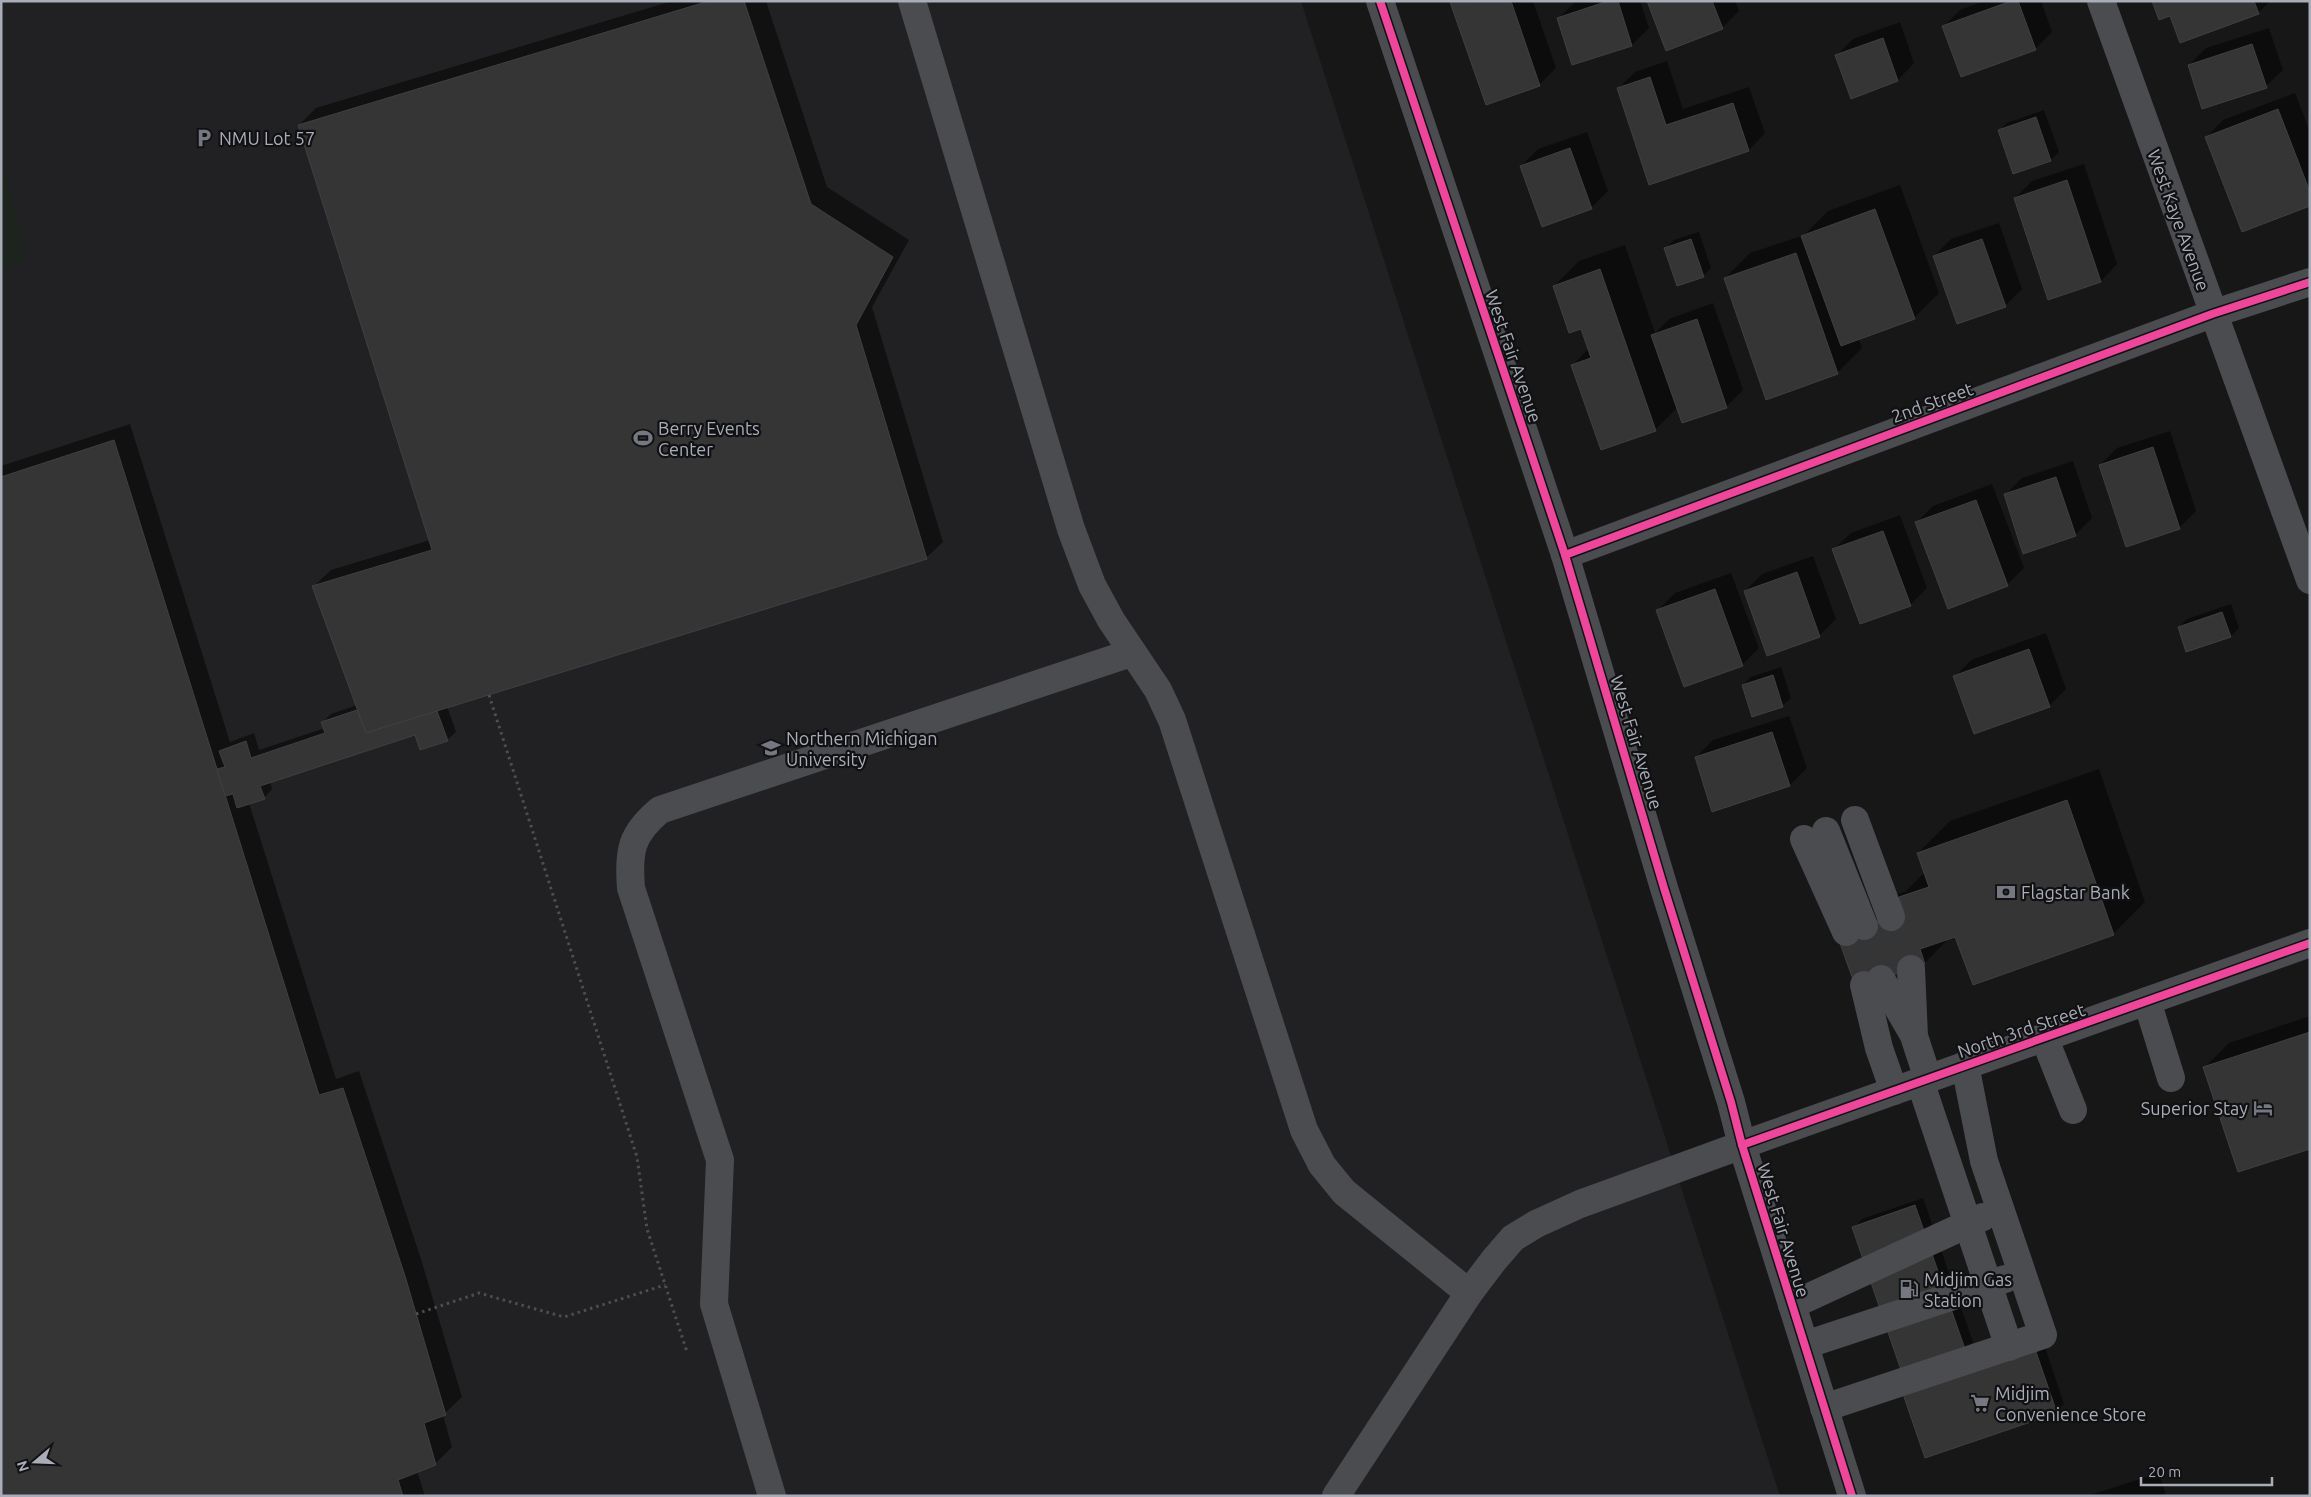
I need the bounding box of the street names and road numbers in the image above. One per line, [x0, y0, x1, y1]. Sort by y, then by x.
street label: West Kaye Avenue [2144, 147, 2214, 293]
street label: West Fair Avenue [1482, 287, 1546, 425]
street label: 2nd Street [1888, 378, 1976, 426]
street label: West Fair Avenue [1607, 672, 1667, 812]
street label: North 3rd Street [1955, 999, 2087, 1061]
street label: West Fair Avenue [1754, 1160, 1814, 1300]

